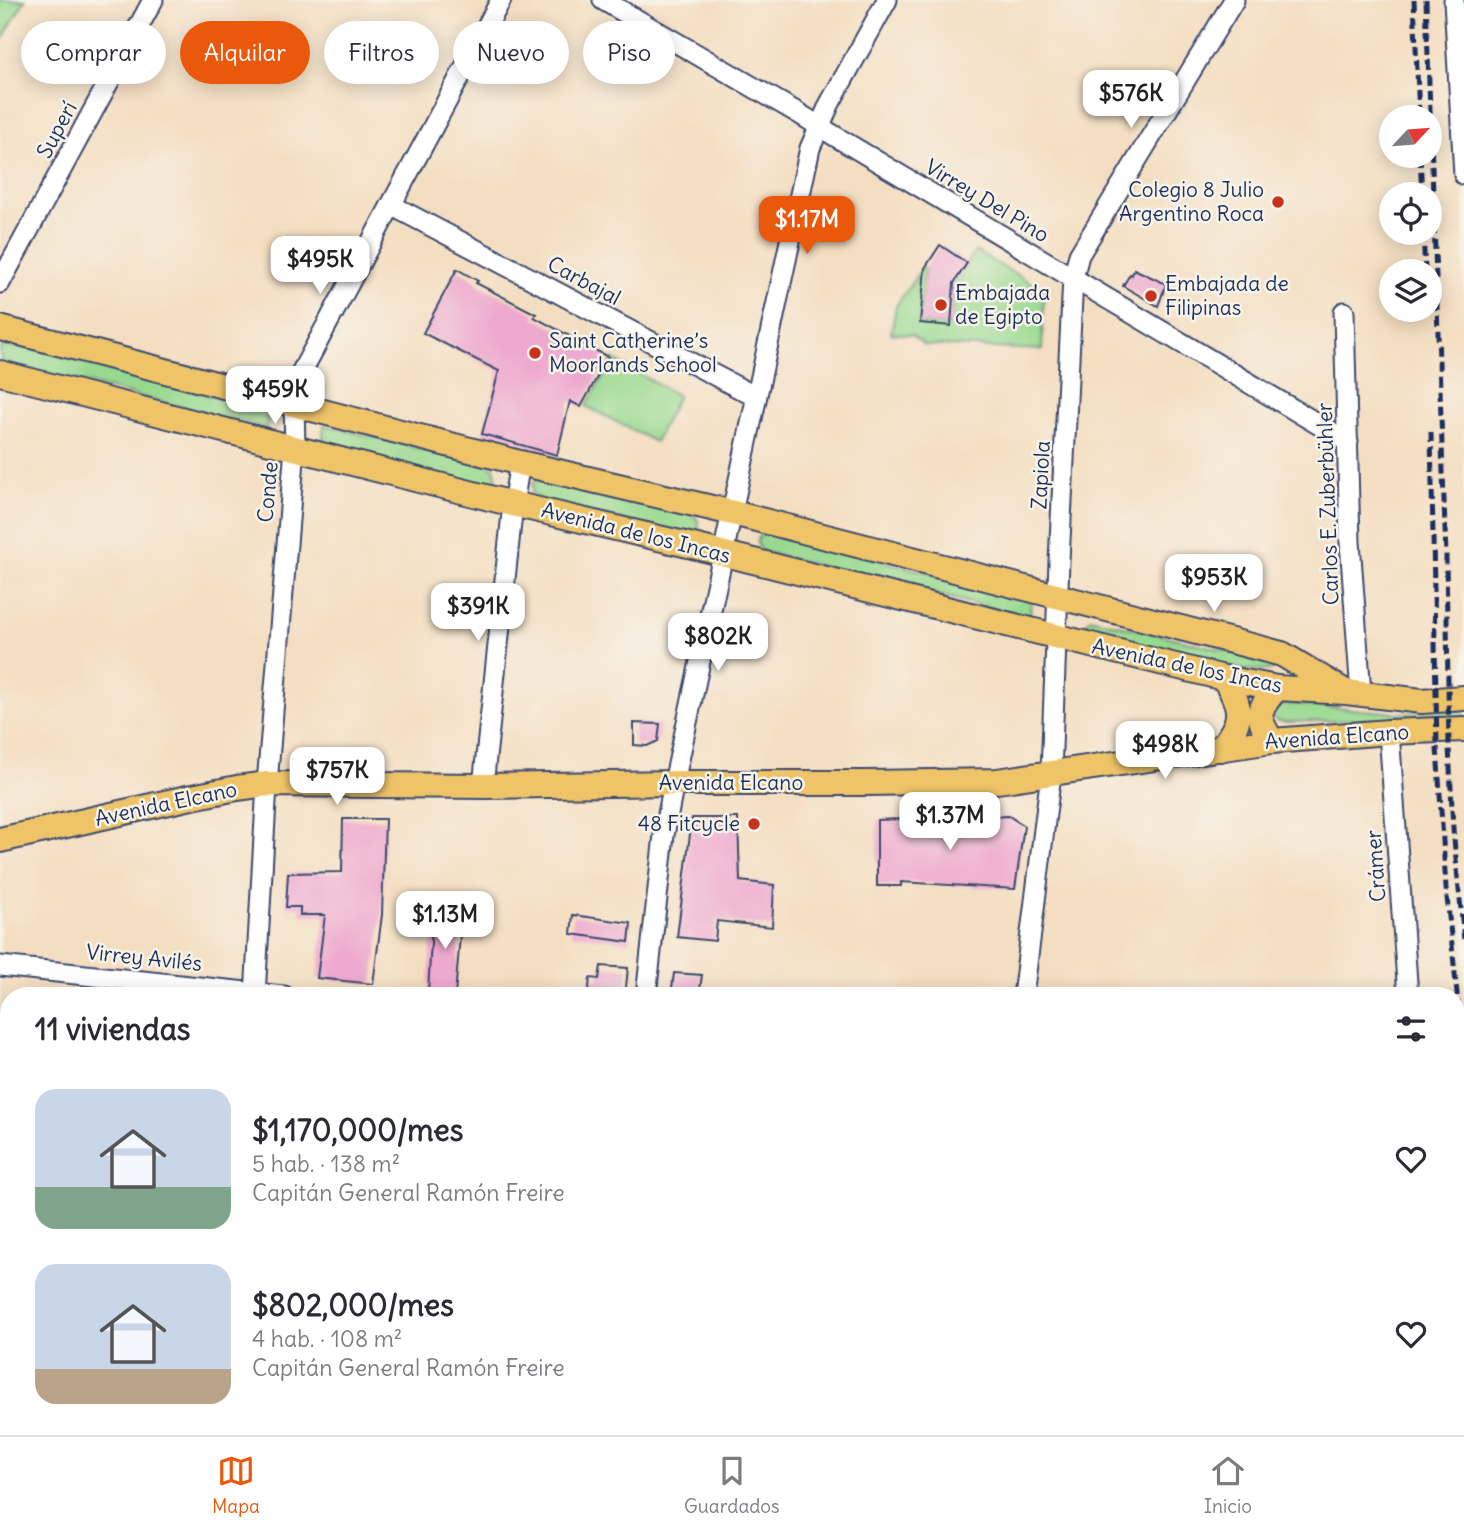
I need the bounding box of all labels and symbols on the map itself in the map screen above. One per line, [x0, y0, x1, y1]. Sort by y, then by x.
pin: $576K [1082, 71, 1180, 130]
street label: Superí [30, 96, 83, 163]
north arrow [1379, 105, 1442, 168]
street label: Virrey Del Pino [920, 153, 1054, 248]
place label: Colegio 8 Julio Argentino Roca [1119, 176, 1264, 227]
marker: Colegio 8 Julio Argentino Roca [1270, 194, 1286, 210]
pin: $1.17M [750, 196, 864, 256]
pin: $495K [271, 236, 369, 296]
street label: Carbajal [543, 250, 626, 311]
place label: Embajada de Filipinas [1165, 270, 1289, 321]
place label: Embajada de Egipto [955, 279, 1050, 330]
marker: Embajada de Filipinas [1143, 288, 1159, 304]
marker: Embajada de Egipto [933, 297, 949, 313]
place label: Saint Catherine’s Moorlands School [549, 327, 717, 378]
marker: Saint Catherine’s Moorlands School [527, 345, 543, 361]
pin: $459K [226, 366, 324, 426]
street label: Carlos E. Zuberbühler [1310, 402, 1345, 606]
street label: Zapiola [1025, 440, 1056, 510]
street label: Conde [251, 460, 284, 524]
street label: Avenida de los Incas [539, 496, 733, 569]
pin: $953K [1165, 554, 1263, 614]
pin: $391K [429, 584, 527, 643]
pin: $802K [669, 614, 767, 673]
street label: Avenida de los Incas [1089, 632, 1285, 699]
street label: Avenida Elcano [1264, 718, 1410, 755]
pin: $498K [1116, 722, 1214, 781]
pin: $757K [288, 748, 386, 807]
street label: Avenida Elcano [659, 769, 803, 796]
street label: Avenida Elcano [92, 775, 239, 832]
pin: $1.37M [893, 792, 1007, 852]
place label: 48 Fitcycle [638, 810, 740, 837]
marker: 48 Fitcycle [746, 816, 762, 832]
street label: Crámer [1359, 829, 1391, 903]
pin: $1.13M [388, 892, 502, 951]
street label: Virrey Avilés [85, 938, 203, 977]

